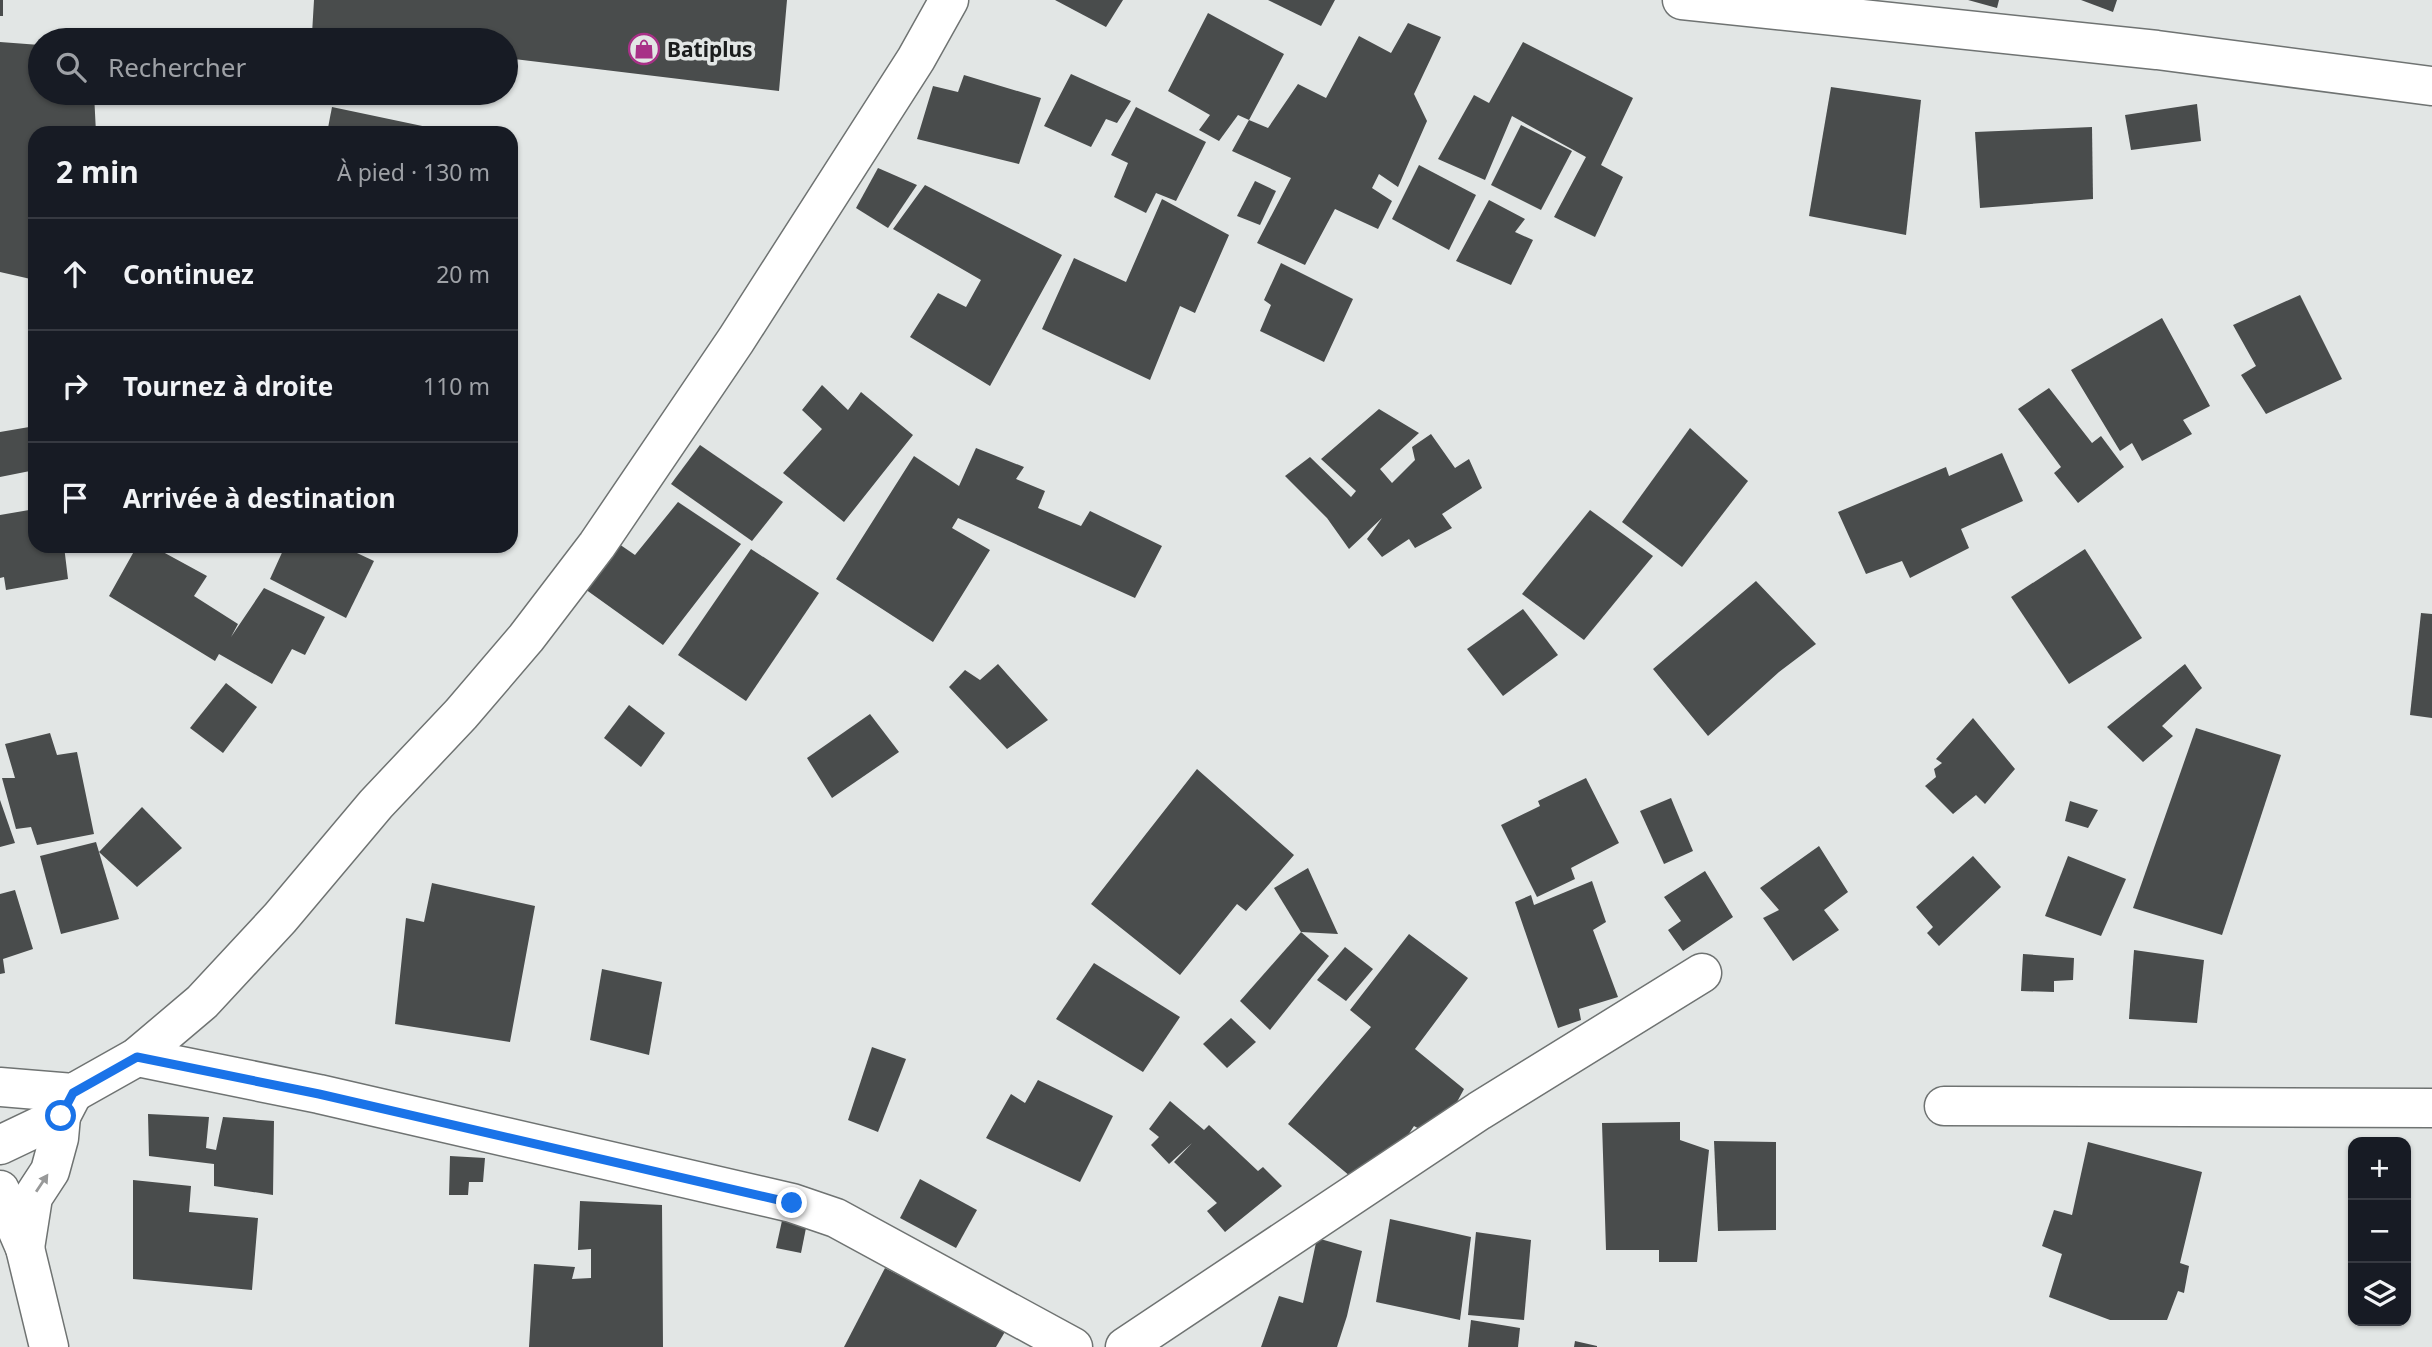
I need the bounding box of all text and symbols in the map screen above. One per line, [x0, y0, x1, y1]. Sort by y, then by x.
search box [28, 28, 518, 105]
shop icon: Batiplus [627, 32, 661, 66]
place label: Batiplus [667, 35, 753, 63]
icon: search [52, 48, 90, 86]
text: Rechercher [108, 49, 246, 85]
text: 2 min [56, 151, 139, 192]
text: À pied · 130 m [337, 156, 490, 188]
icon: ahead [56, 255, 94, 293]
text: Continuez [123, 256, 254, 292]
text: 20 m [436, 258, 490, 290]
icon: right [56, 367, 94, 405]
text: Tournez à droite [123, 368, 333, 404]
text: 110 m [423, 370, 490, 402]
icon: arrive [56, 479, 94, 517]
text: Arrivée à destination [123, 480, 396, 516]
route start [45, 1100, 76, 1131]
map controls [2348, 1137, 2411, 1326]
button: + [2348, 1137, 2411, 1200]
one-way arrow [35, 1174, 49, 1192]
route end [776, 1187, 807, 1218]
button: − [2348, 1200, 2411, 1263]
button: layers [2348, 1263, 2411, 1326]

